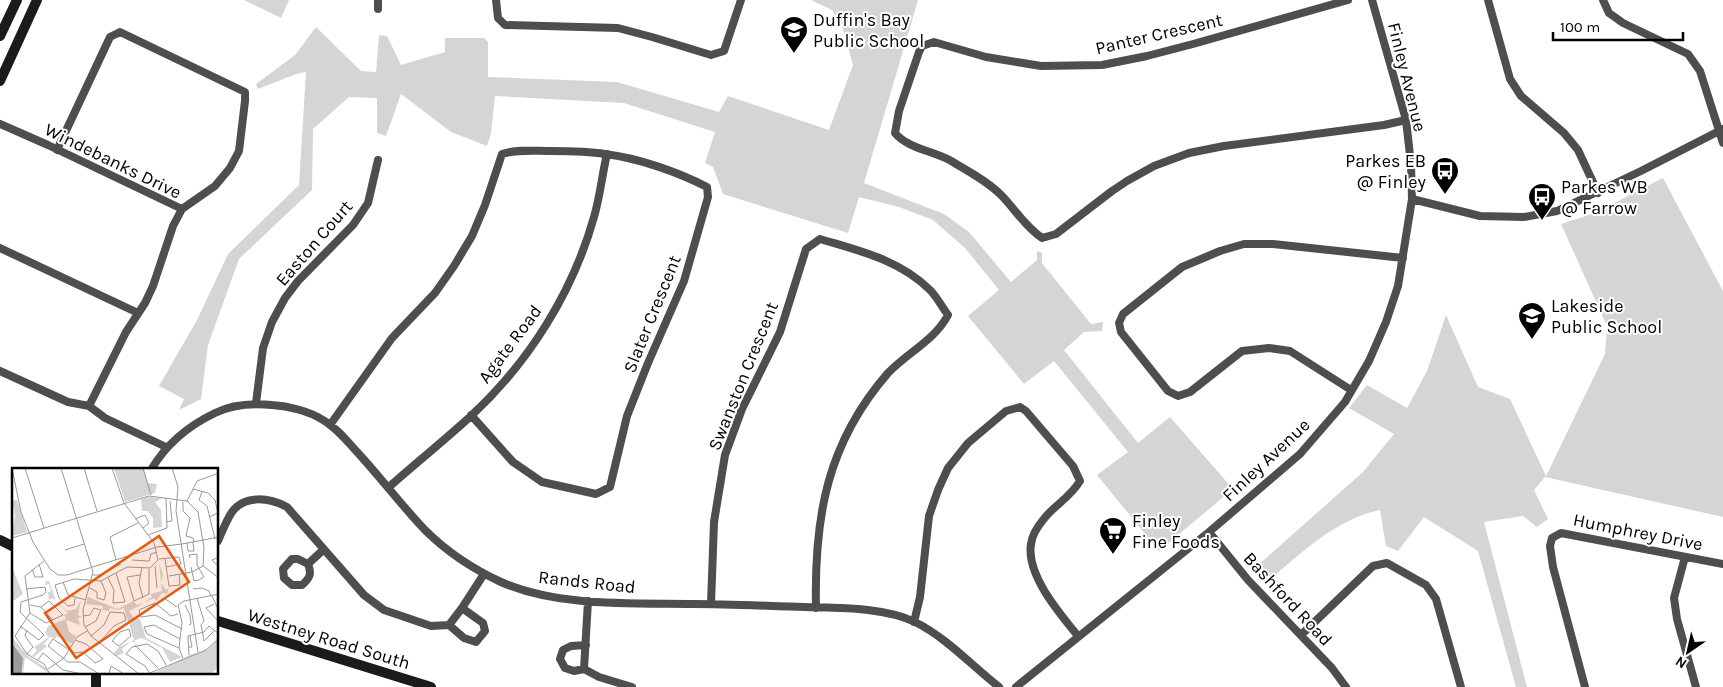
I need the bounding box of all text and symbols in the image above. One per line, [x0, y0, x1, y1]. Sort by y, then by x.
place label: Duffin's Bay Public School [813, 9, 924, 52]
street label: Panter Crescent [1093, 9, 1225, 59]
scale bar [1553, 10, 1683, 42]
school or university icon: Duffin's Bay Public School [779, 15, 809, 54]
text: 100 m [1560, 18, 1600, 36]
street label: Finley Avenue [1383, 20, 1431, 134]
street label: Windebanks Drive [41, 118, 185, 204]
place label: Parkes EB @ Finley [1345, 150, 1427, 193]
bus stop icon: Parkes EB @ Finley [1430, 156, 1460, 195]
place label: Parkes WB @ Farrow [1561, 176, 1648, 219]
bus stop icon: Parkes WB @ Farrow [1527, 182, 1557, 221]
street label: Easton Court [271, 196, 357, 290]
street label: Slater Crescent [618, 252, 686, 376]
place label: Lakeside Public School [1551, 295, 1662, 338]
street label: Swanston Crescent [703, 298, 783, 454]
street label: Agate Road [473, 301, 547, 387]
school or university icon: Lakeside Public School [1517, 301, 1547, 340]
street label: Finley Avenue [1218, 414, 1314, 506]
inset map [12, 468, 219, 674]
street label: Humphrey Drive [1571, 509, 1705, 555]
place label: Finley Fine Foods [1132, 510, 1220, 553]
supermarket icon: Finley Fine Foods [1098, 516, 1128, 555]
street label: Bashford Road [1239, 548, 1337, 650]
street label: Rands Road [537, 566, 637, 598]
street label: Westney Road South [245, 604, 413, 674]
north arrow [1663, 627, 1713, 677]
text: N [1672, 653, 1690, 672]

